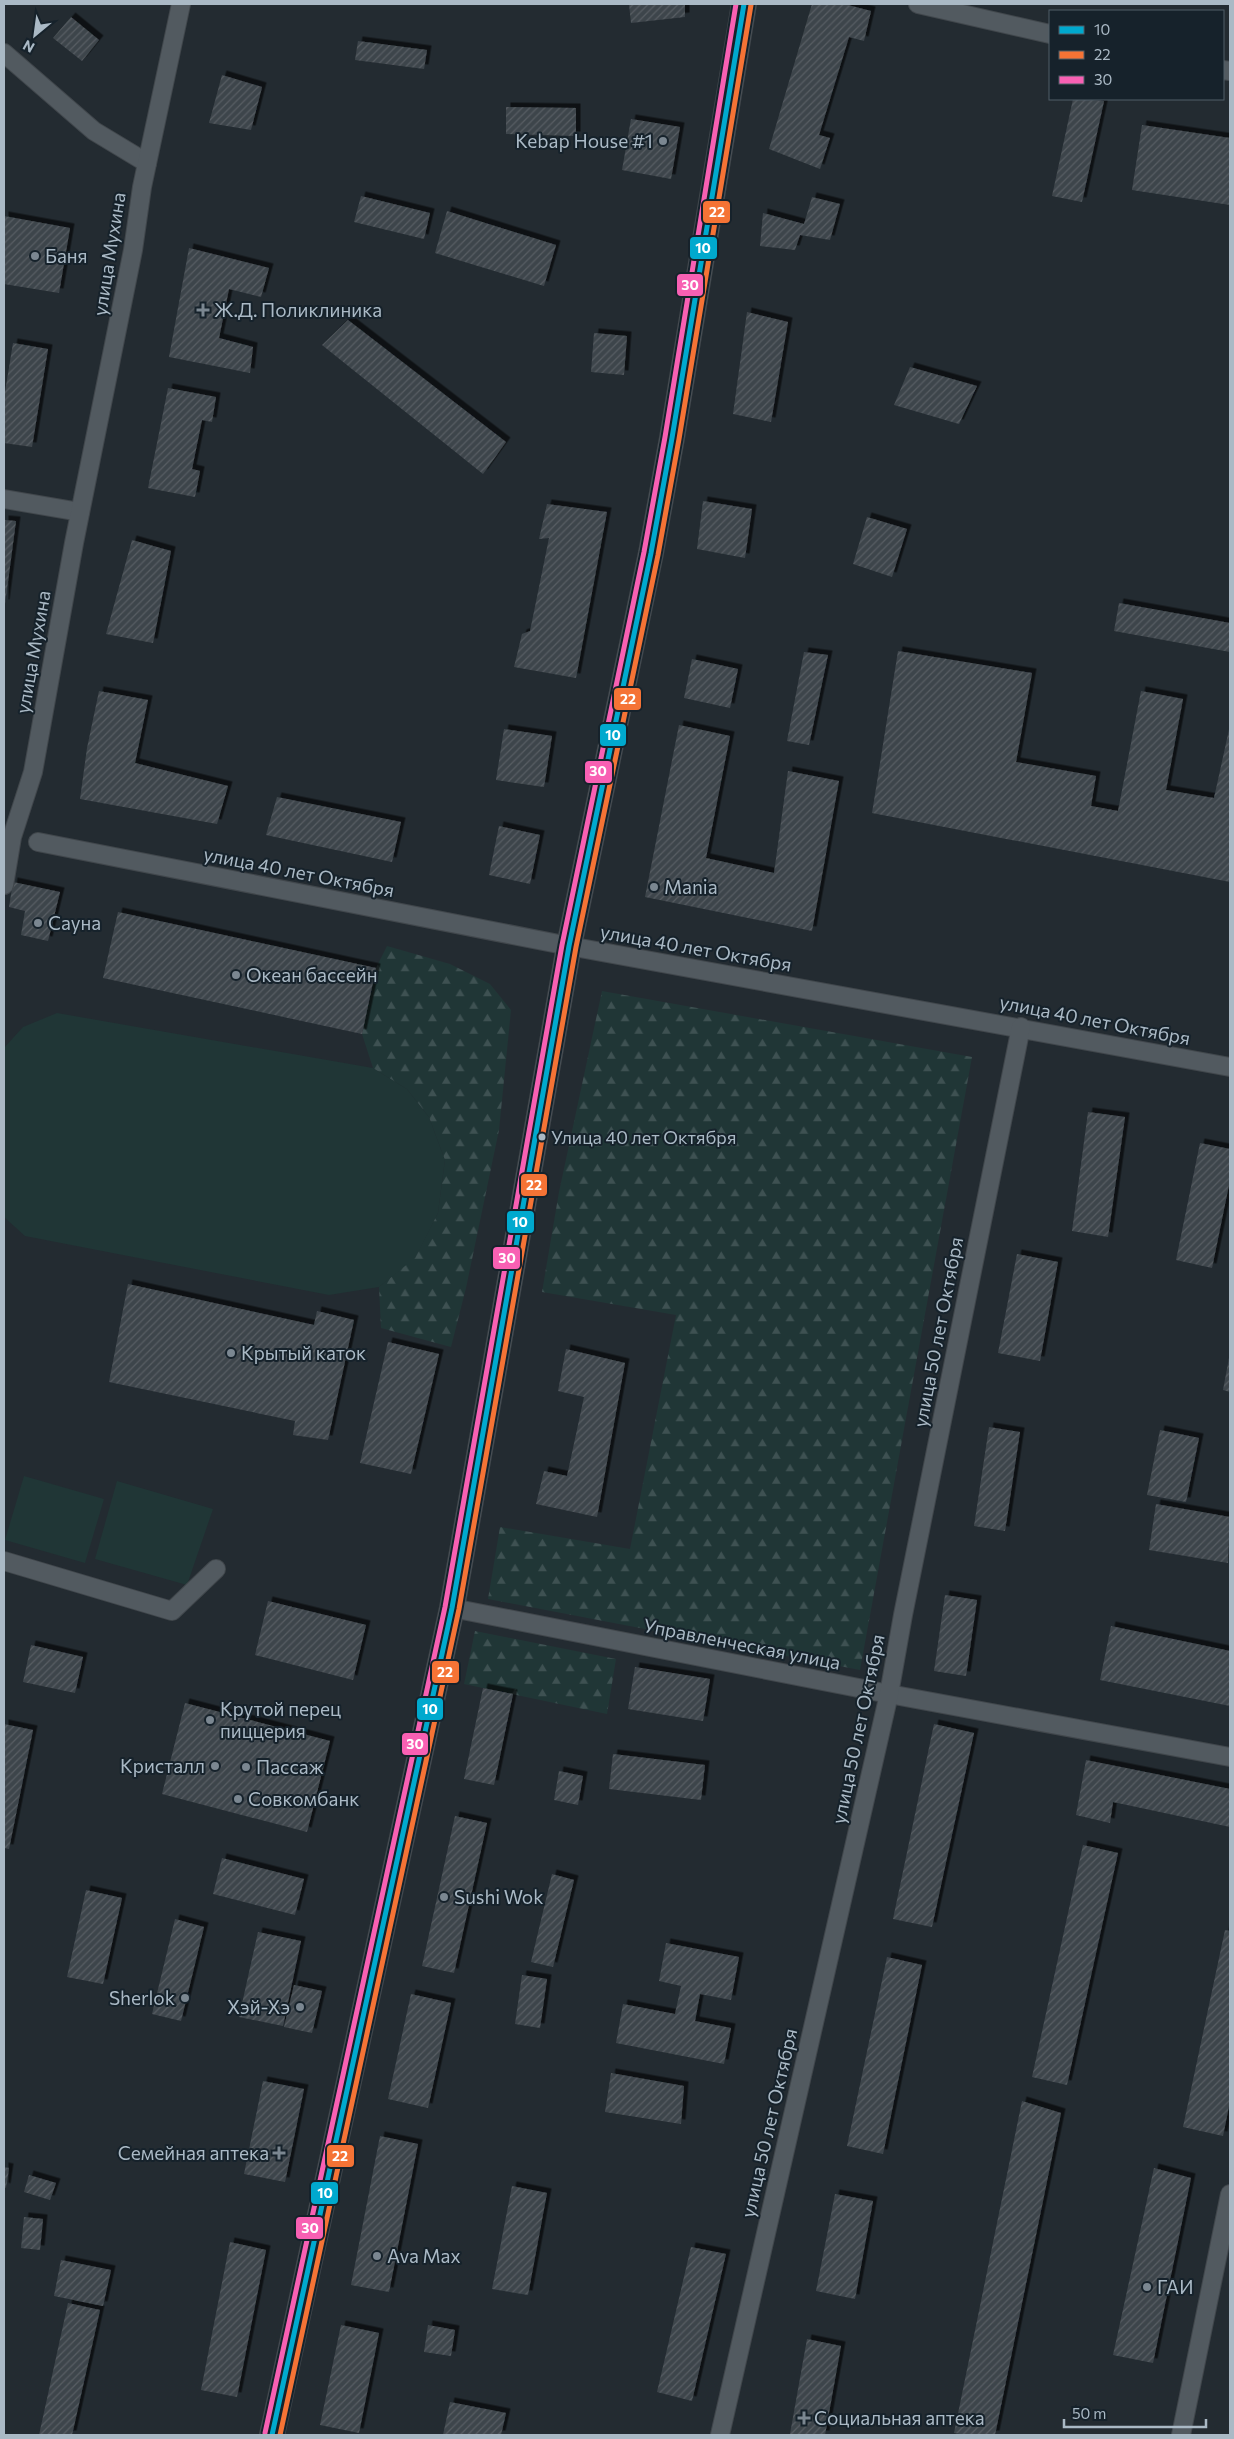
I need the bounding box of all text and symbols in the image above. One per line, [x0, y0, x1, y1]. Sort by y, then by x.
north arrow [10, 10, 60, 60]
legend [1049, 10, 1224, 100]
text: 10 [1094, 20, 1110, 38]
text: N [20, 37, 37, 57]
text: 22 [1094, 45, 1111, 63]
text: 30 [1094, 70, 1112, 88]
place label: Kebap House #1 [515, 129, 653, 152]
marker: Kebap House #1 [657, 135, 669, 147]
street label: улица Мухина [87, 191, 130, 317]
line badge: 22 [702, 200, 731, 224]
text: 22 [709, 203, 725, 220]
line badge: 10 [689, 236, 718, 260]
text: 10 [695, 239, 711, 256]
place label: Баня [45, 244, 88, 267]
marker: Баня [29, 250, 41, 262]
line badge: 30 [676, 273, 704, 297]
text: 30 [681, 276, 699, 293]
place label: Ж.Д. Поликлиника [214, 298, 382, 321]
marker: Ж.Д. Поликлиника [196, 303, 210, 317]
street label: улица Мухина [10, 589, 55, 715]
line badge: 22 [613, 687, 642, 711]
text: 22 [620, 690, 636, 707]
line badge: 10 [599, 723, 627, 747]
text: 10 [605, 726, 621, 743]
line badge: 30 [584, 760, 613, 784]
text: 30 [589, 762, 607, 779]
street label: улица 40 лет Октября [202, 842, 396, 901]
place label: Mania [664, 875, 718, 898]
marker: Mania [648, 881, 660, 893]
place label: Сауна [48, 911, 101, 934]
marker: Сауна [32, 917, 44, 929]
street label: улица 40 лет Октября [599, 919, 794, 976]
place label: Океан бассейн [246, 963, 378, 986]
marker: Океан бассейн [230, 969, 242, 981]
street label: улица 40 лет Октября [998, 990, 1192, 1049]
place label: Улица 40 лет Октября [551, 1126, 736, 1148]
marker: Улица 40 лет Октября [537, 1132, 547, 1142]
line badge: 22 [520, 1173, 548, 1197]
text: 22 [526, 1176, 542, 1193]
line badge: 10 [506, 1210, 535, 1234]
text: 10 [512, 1213, 528, 1230]
street label: улица 50 лет Октября [908, 1235, 967, 1429]
line badge: 30 [492, 1246, 521, 1270]
text: 30 [498, 1249, 516, 1266]
place label: Крытый каток [241, 1341, 366, 1364]
marker: Крытый каток [225, 1347, 237, 1359]
street label: Управленческая улица [642, 1613, 843, 1674]
street label: улица 50 лет Октября [826, 1632, 889, 1826]
line badge: 22 [431, 1660, 460, 1684]
text: 22 [437, 1663, 453, 1680]
place label: Крутой перец пиццерия [220, 1697, 341, 1742]
line badge: 10 [416, 1697, 444, 1721]
text: 10 [422, 1700, 438, 1717]
marker: Крутой перец пиццерия [204, 1714, 216, 1726]
line badge: 30 [401, 1732, 429, 1756]
text: 30 [406, 1735, 424, 1752]
place label: Кристалл [120, 1754, 205, 1777]
place label: Пассаж [256, 1755, 324, 1778]
marker: Кристалл [209, 1760, 221, 1772]
marker: Пассаж [240, 1761, 252, 1773]
place label: Совкомбанк [248, 1787, 359, 1810]
marker: Совкомбанк [232, 1793, 244, 1805]
place label: Sushi Wok [454, 1885, 544, 1908]
marker: Sushi Wok [438, 1891, 450, 1903]
place label: Sherlok [109, 1986, 175, 2009]
marker: Sherlok [179, 1992, 191, 2004]
place label: Хэй-Хэ [227, 1995, 290, 2018]
marker: Хэй-Хэ [294, 2001, 306, 2013]
street label: улица 50 лет Октября [736, 2026, 801, 2220]
place label: Семейная аптека [118, 2141, 269, 2164]
line badge: 22 [326, 2144, 355, 2168]
marker: Семейная аптека [273, 2147, 285, 2159]
text: 22 [332, 2147, 348, 2164]
line badge: 10 [310, 2181, 339, 2205]
text: 10 [317, 2184, 333, 2201]
line badge: 30 [295, 2216, 324, 2240]
text: 30 [301, 2219, 319, 2236]
place label: Ava Max [387, 2244, 461, 2267]
marker: Ava Max [371, 2250, 383, 2262]
place label: ГАИ [1157, 2275, 1194, 2298]
marker: ГАИ [1141, 2281, 1153, 2293]
scale bar [1064, 2396, 1206, 2428]
text: 50 m [1072, 2404, 1106, 2422]
place label: Социальная аптека [814, 2406, 985, 2429]
marker: Социальная аптека [798, 2412, 810, 2424]

